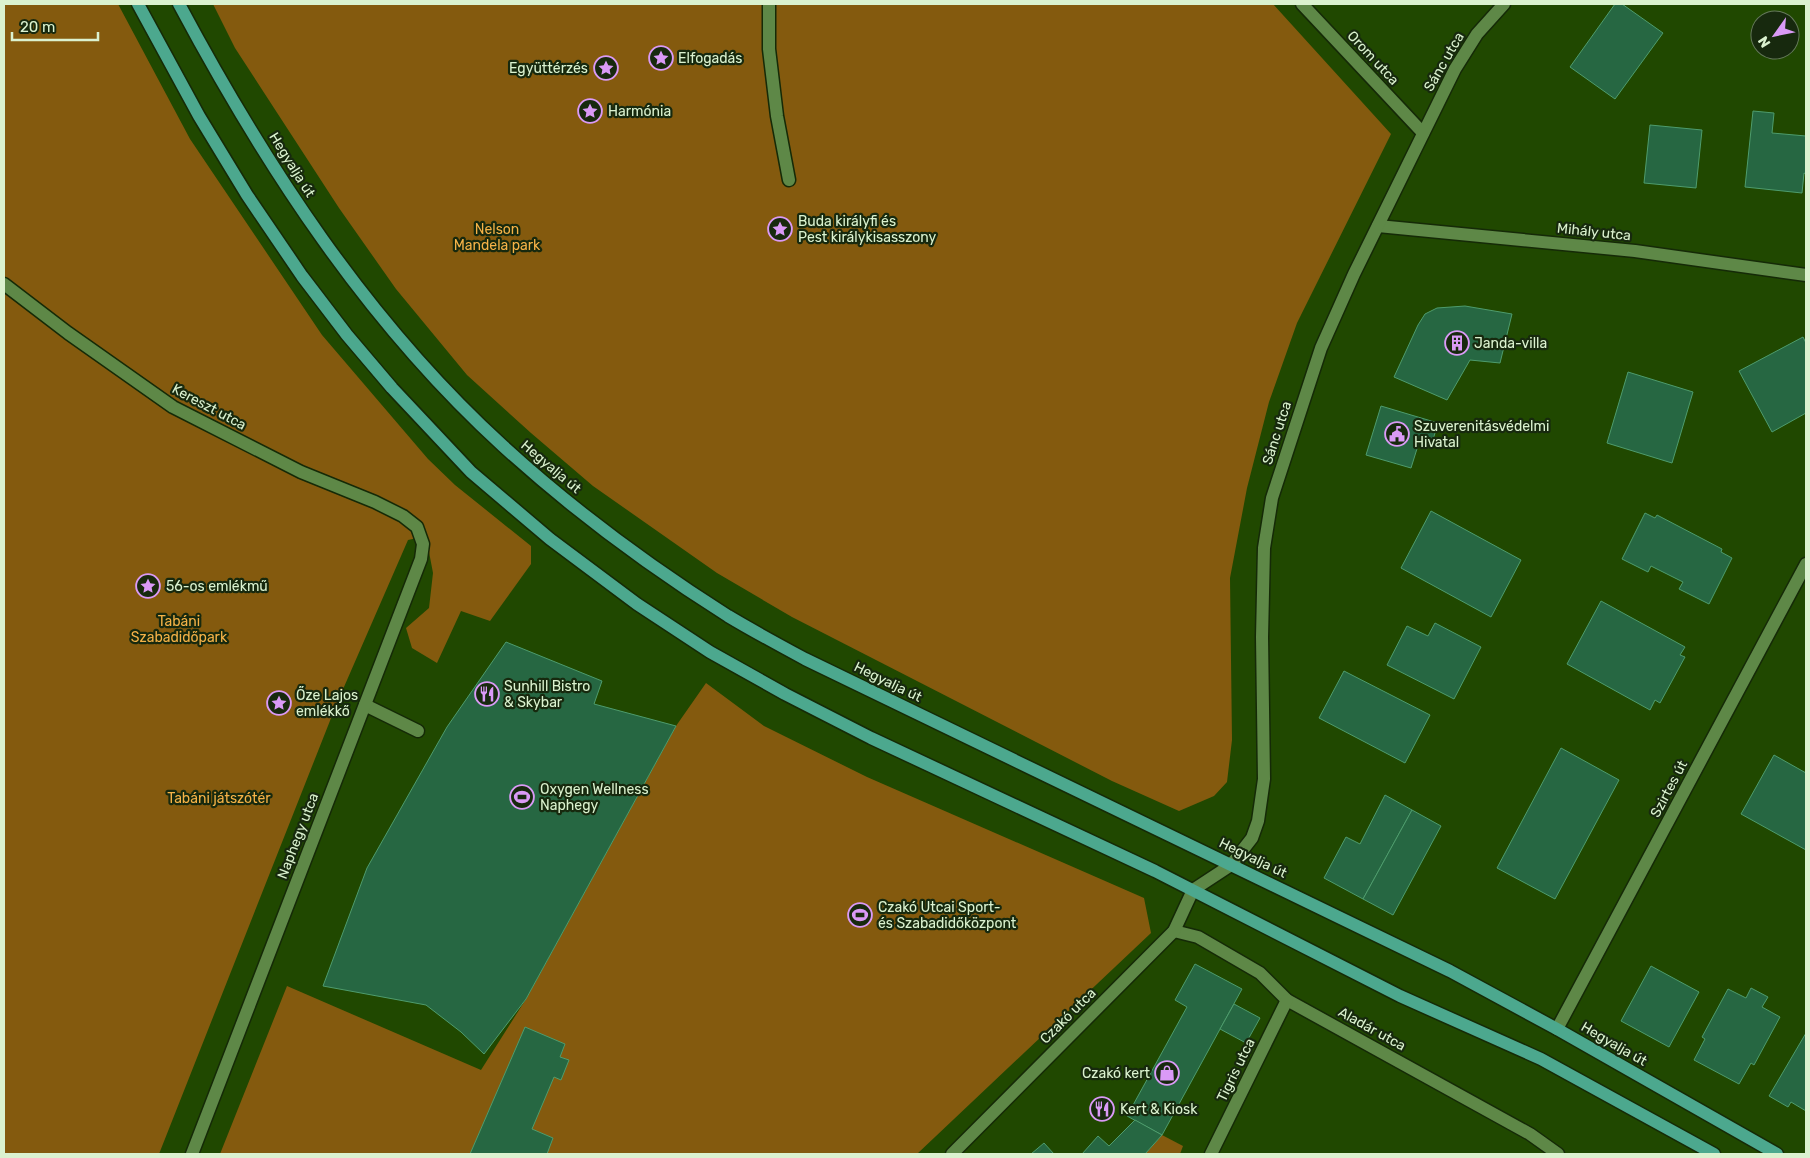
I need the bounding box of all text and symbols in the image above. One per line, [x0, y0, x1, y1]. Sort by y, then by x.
scale bar [12, 10, 99, 42]
north arrow [1750, 10, 1800, 60]
text: 20 m [20, 18, 55, 36]
street label: Orom utca [1344, 27, 1402, 89]
street label: Sánc utca [1420, 29, 1468, 95]
text: N [1755, 33, 1774, 51]
place icon: Elfogadás [648, 45, 674, 71]
place label: Elfogadás [678, 50, 742, 67]
place icon: Együttérzés [593, 55, 619, 81]
place label: Együttérzés [509, 60, 588, 77]
place icon: Harmónia [577, 98, 603, 124]
place label: Harmónia [608, 103, 671, 120]
street label: Hegyalja út [265, 129, 319, 201]
place label: Buda királyfi és Pest királykisasszony [798, 213, 937, 246]
place icon: Buda királyfi és Pest királykisasszony [767, 216, 793, 242]
street label: Mihály utca [1556, 220, 1632, 244]
park label: Nelson Mandela park [454, 221, 541, 254]
building icon: Janda-villa [1444, 330, 1470, 356]
place label: Janda-villa [1474, 335, 1547, 352]
street label: Kereszt utca [169, 380, 249, 434]
street label: Sánc utca [1259, 399, 1295, 467]
place label: Szuverenitásvédelmi Hivatal [1414, 418, 1549, 451]
public building icon: Szuverenitásvédelmi Hivatal [1384, 421, 1410, 447]
street label: Hegyalja út [517, 437, 585, 497]
place icon: 56-os emlékmű [135, 573, 161, 599]
place label: 56-os emlékmű [166, 578, 268, 595]
park label: Tabáni Szabadidőpark [131, 613, 228, 646]
street label: Hegyalja út [851, 658, 925, 706]
place label: Sunhill Bistro & Skybar [504, 678, 590, 711]
restaurant icon: Sunhill Bistro & Skybar [474, 681, 500, 707]
place label: Őze Lajos emlékkő [296, 686, 358, 720]
place icon: Őze Lajos emlékkő [266, 690, 292, 716]
street label: Szirtes út [1647, 757, 1691, 821]
place label: Oxygen Wellness Naphegy [540, 781, 649, 814]
sports icon: Oxygen Wellness Naphegy [509, 784, 535, 810]
park label: Tabáni játszótér [167, 790, 271, 807]
street label: Naphegy utca [274, 791, 322, 881]
street label: Hegyalja út [1216, 834, 1290, 882]
place label: Czakó Utcai Sport- és Szabadidőközpont [878, 899, 1017, 932]
sports icon: Czakó Utcai Sport- és Szabadidőközpont [847, 902, 873, 928]
street label: Czakó utca [1037, 985, 1099, 1047]
street label: Aladár utca [1335, 1004, 1409, 1054]
street label: Hegyalja út [1578, 1018, 1650, 1070]
street label: Tigris utca [1213, 1036, 1259, 1104]
shop icon: Czakó kert [1154, 1060, 1180, 1086]
place label: Czakó kert [1082, 1065, 1151, 1082]
restaurant icon: Kert & Kiosk [1089, 1096, 1115, 1122]
place label: Kert & Kiosk [1120, 1101, 1198, 1118]

